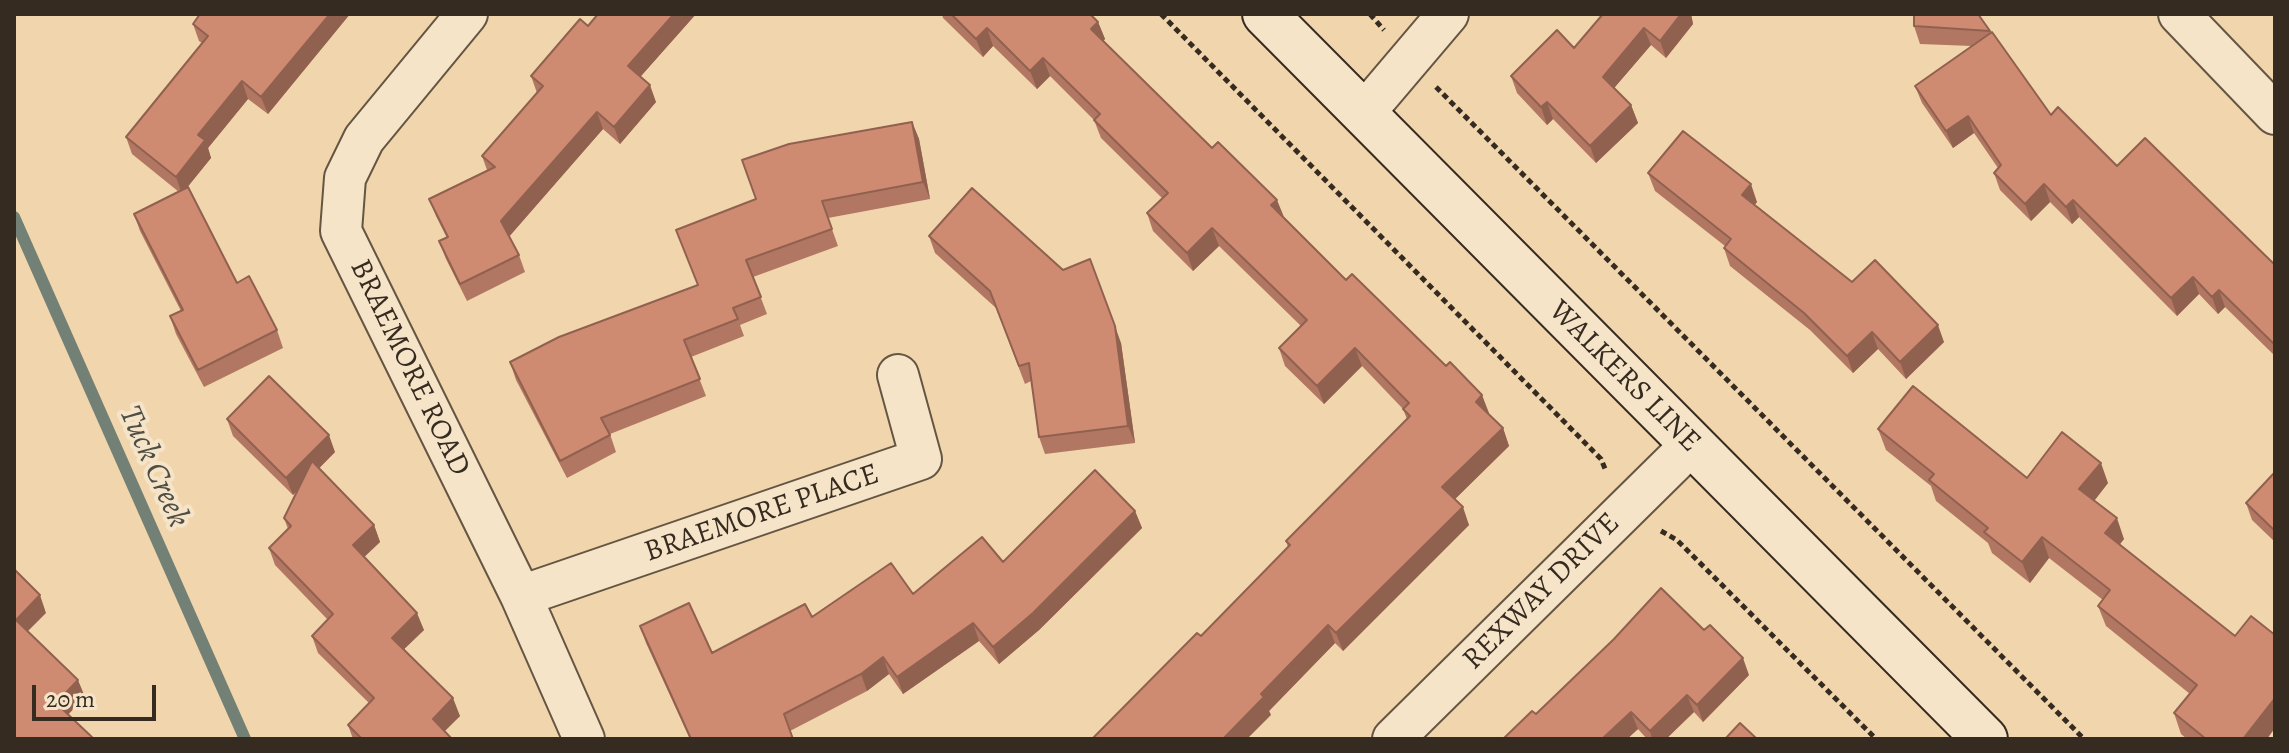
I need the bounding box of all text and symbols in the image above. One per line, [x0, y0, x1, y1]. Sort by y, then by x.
street label: BRAEMORE ROAD [341, 254, 477, 482]
street label: WALKERS LINE [1540, 293, 1708, 461]
water label: Tuck Creek [109, 400, 197, 534]
street label: BRAEMORE PLACE [640, 457, 884, 571]
street label: REXWAY DRIVE [1456, 506, 1628, 678]
scale bar [36, 669, 160, 719]
text: 20 m [46, 683, 95, 715]

